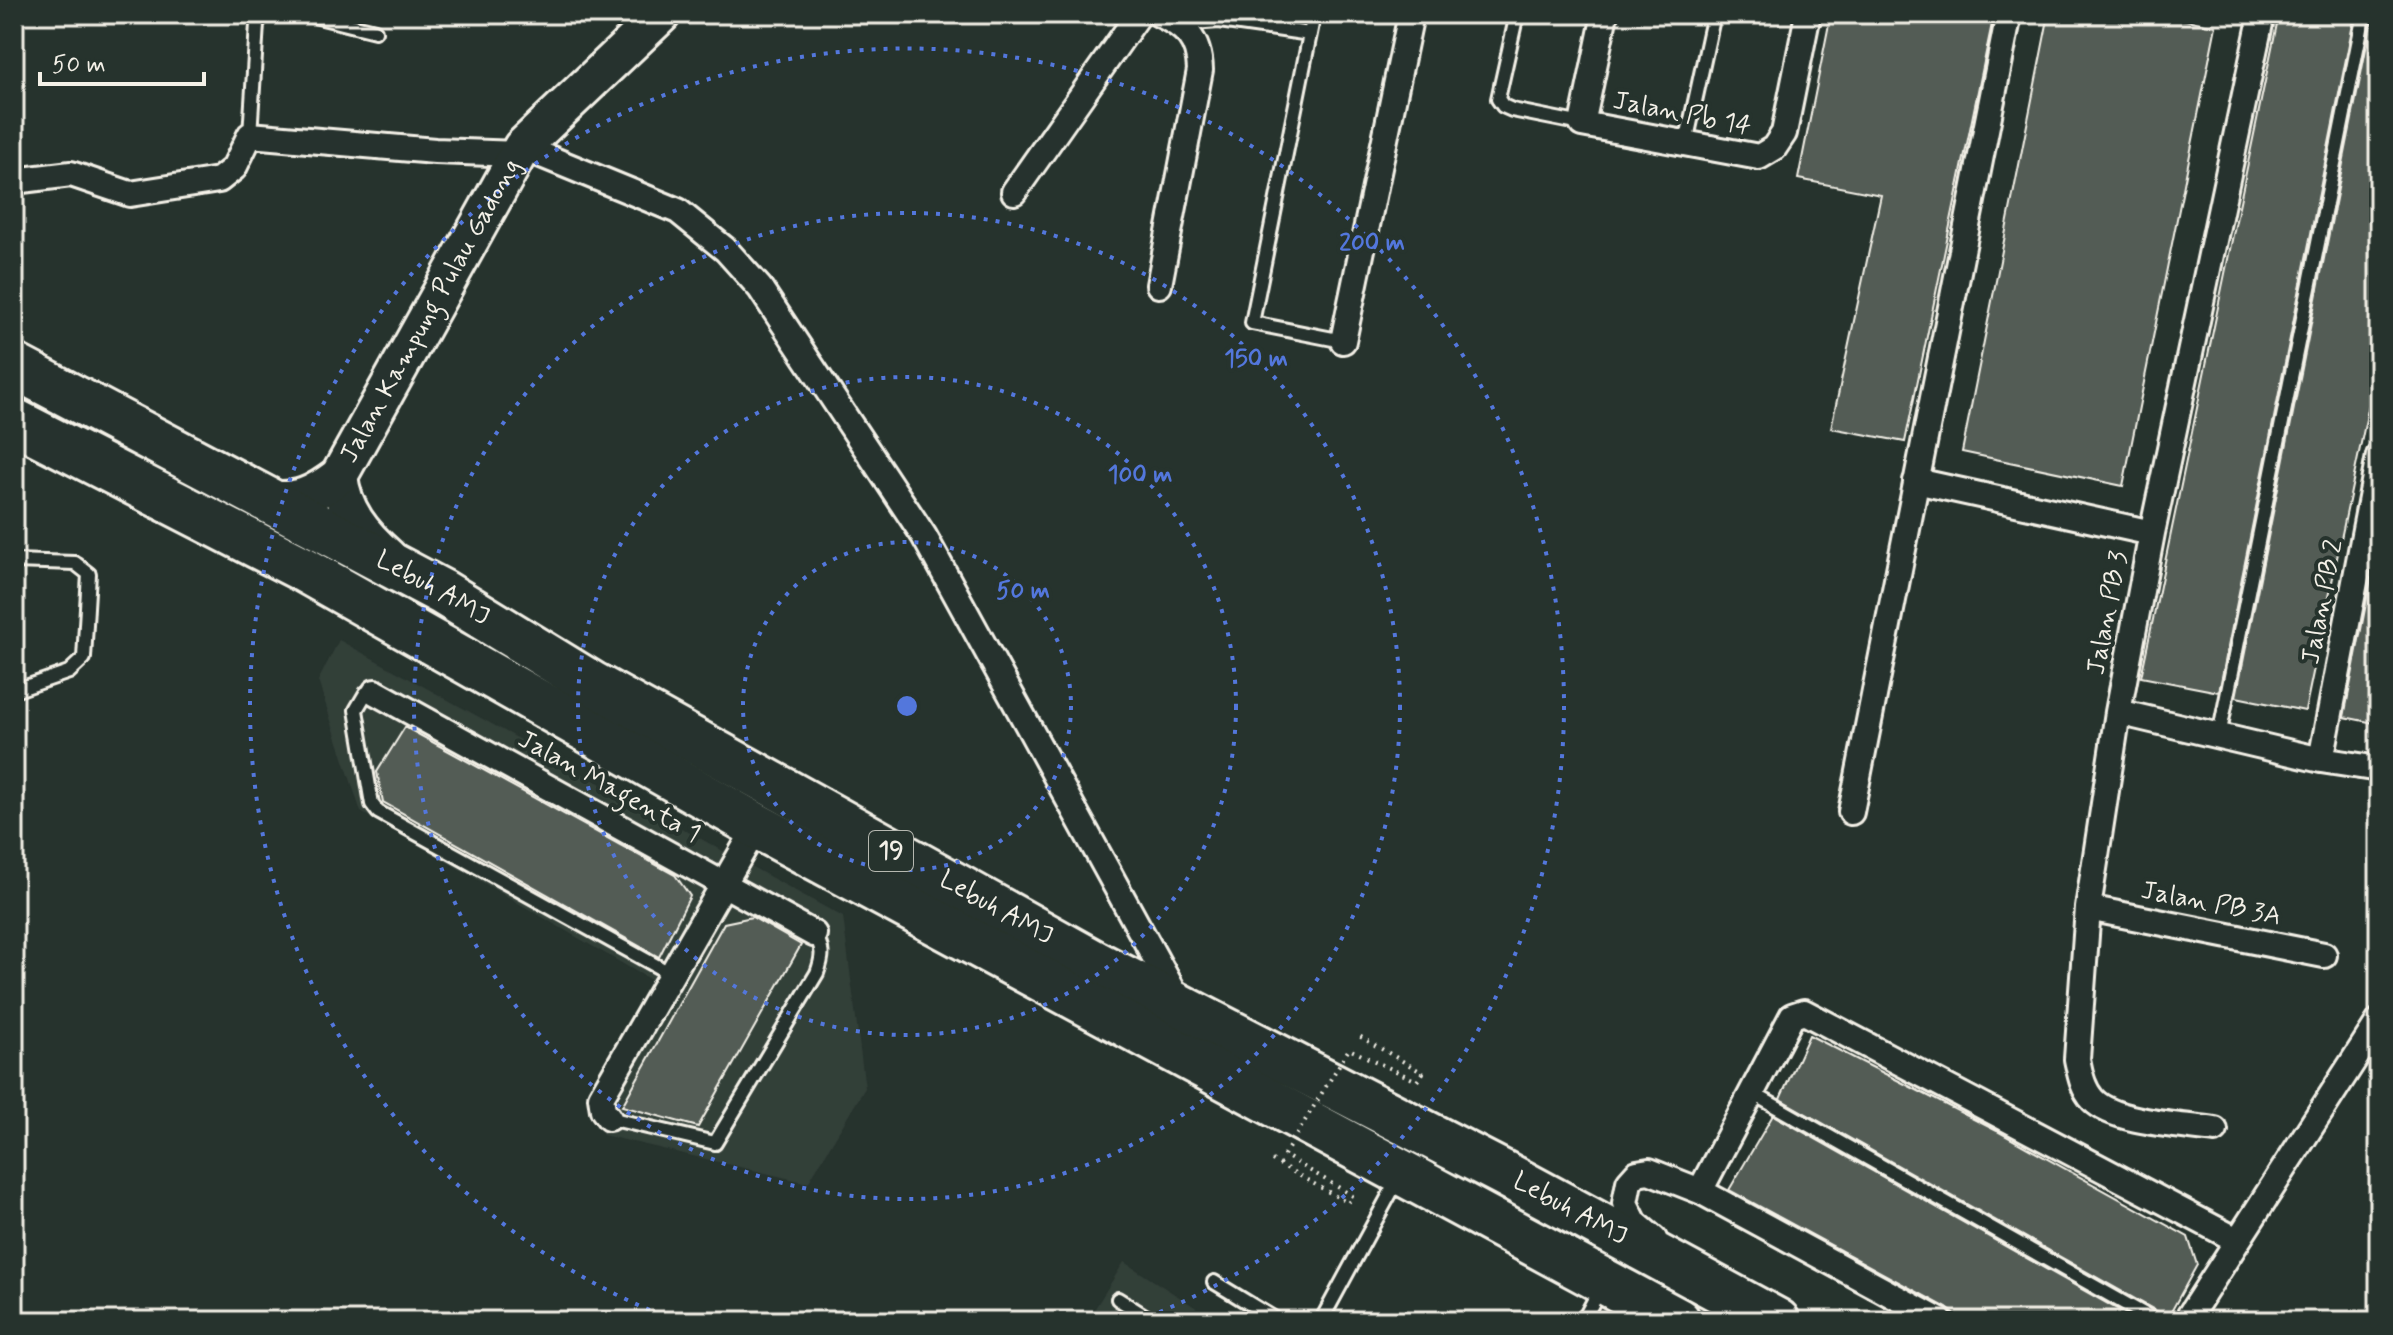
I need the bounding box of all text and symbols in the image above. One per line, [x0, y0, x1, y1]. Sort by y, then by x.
scale bar [40, 36, 204, 86]
text: 50 m [52, 50, 106, 81]
street label: Jalan Pb 14 [1610, 84, 1754, 144]
street label: Jalan Kampung Pulau Gadong [333, 153, 529, 469]
text: 200 m [1339, 228, 1405, 259]
text: 150 m [1224, 344, 1288, 375]
text: 100 m [1108, 460, 1172, 491]
street label: Jalan PB 2 [2294, 537, 2352, 667]
street label: Lebuh AMJ [370, 543, 496, 634]
street label: Jalan PB 3 [2079, 548, 2137, 678]
text: 50 m [996, 576, 1050, 607]
centre of rings [893, 692, 921, 720]
street label: Jalan Magenta 1 [510, 723, 706, 854]
road number: 19 [869, 831, 913, 871]
street label: Lebuh AMJ [933, 863, 1059, 953]
street label: Jalan PB 3A [2138, 874, 2284, 934]
street label: Lebuh AMJ [1507, 1164, 1633, 1254]

